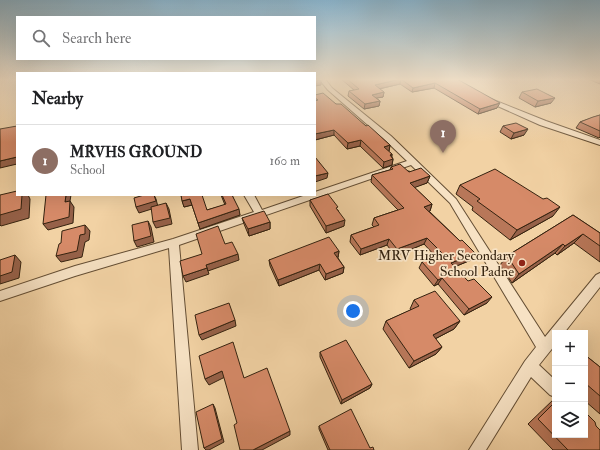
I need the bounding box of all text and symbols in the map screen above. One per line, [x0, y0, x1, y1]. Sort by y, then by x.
search box [16, 16, 316, 60]
icon: search [30, 27, 52, 49]
text: Search here [62, 29, 131, 48]
text: Nearby [32, 88, 83, 109]
pin: 1 [430, 120, 456, 153]
text: MRVHS GROUND [70, 143, 202, 162]
text: 1 [43, 153, 47, 169]
text: 160 m [269, 153, 300, 169]
text: School [70, 162, 105, 178]
place label: MRV Higher Secondary School Padne [378, 247, 515, 280]
marker: MRV Higher Secondary School Padne [517, 258, 527, 268]
your location [343, 301, 363, 321]
map controls [552, 330, 588, 438]
button: + [552, 330, 588, 366]
button: − [552, 366, 588, 402]
button: layers [552, 402, 588, 438]

